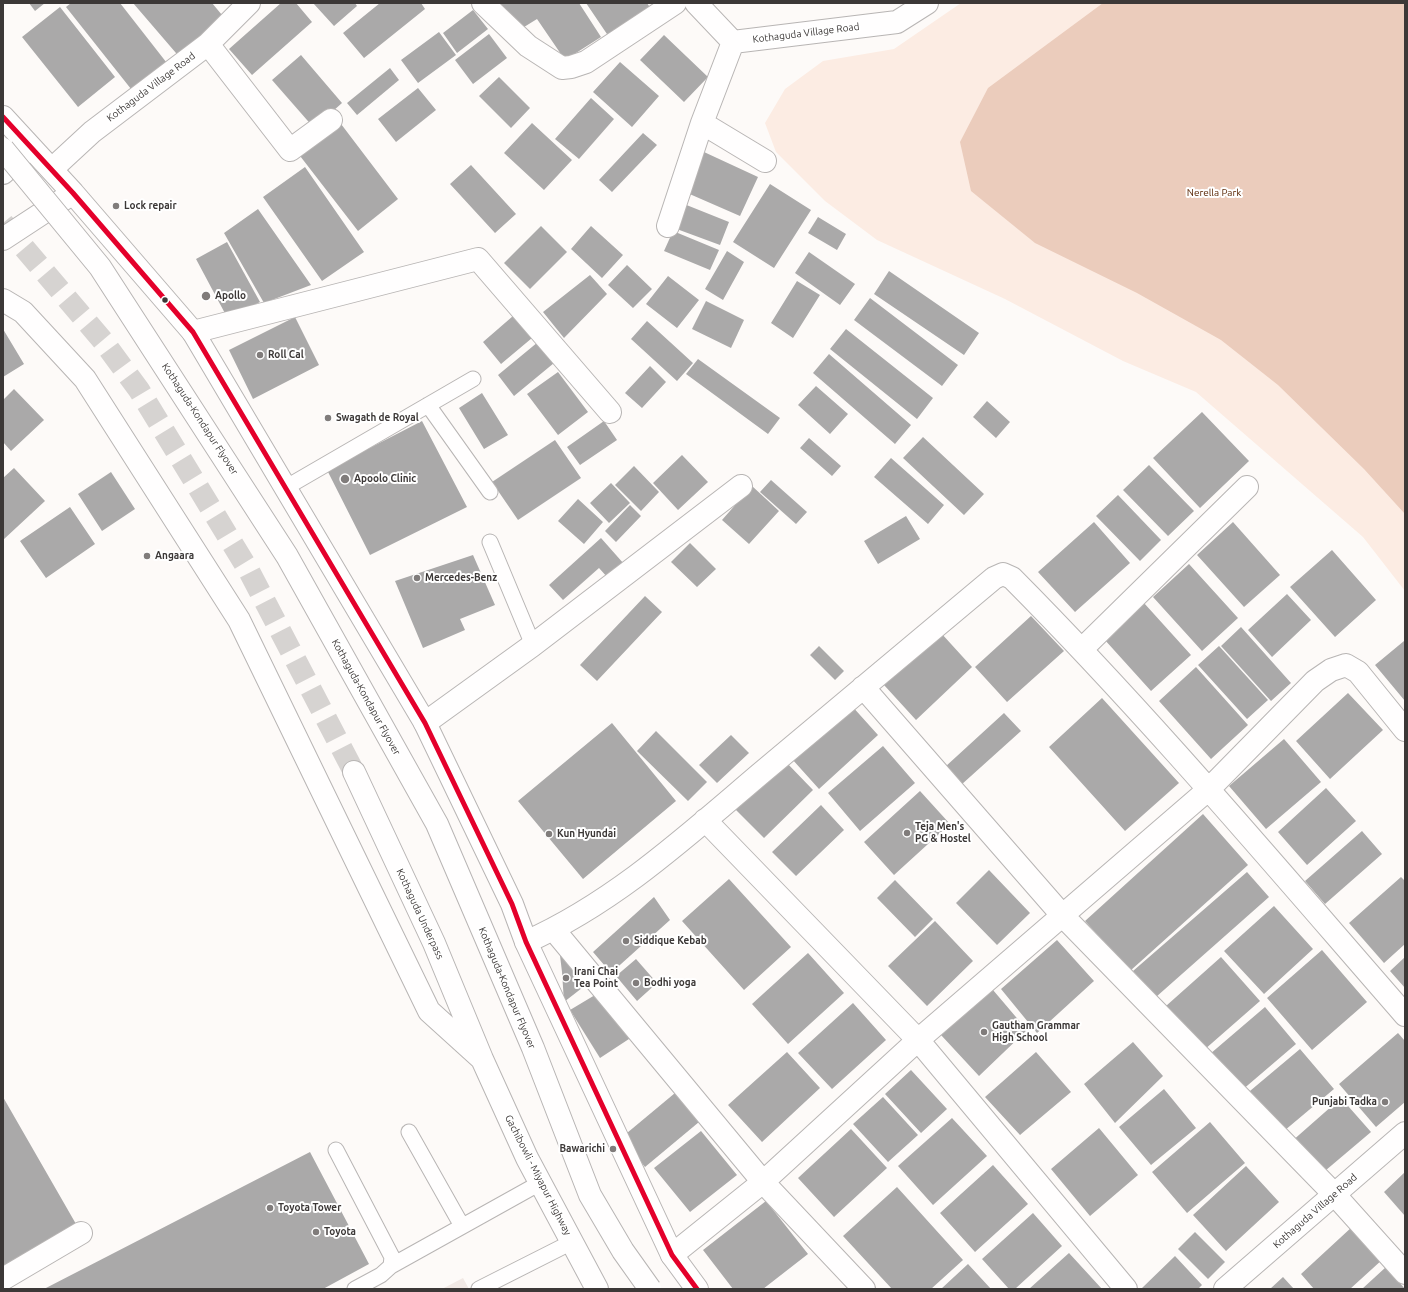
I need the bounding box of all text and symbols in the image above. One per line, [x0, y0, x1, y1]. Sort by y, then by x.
street label: Kothaguda Village Road [752, 20, 860, 46]
street label: Kothaguda Village Road [104, 50, 198, 124]
park label: Nerella Park [1187, 187, 1241, 199]
place label: Lock repair [124, 200, 177, 212]
marker: Lock repair [111, 201, 121, 211]
marker: Apollo [200, 290, 212, 302]
place label: Apollo [215, 290, 246, 302]
unlabelled marker [160, 295, 170, 305]
place label: Roll Cal [268, 349, 304, 361]
marker: Roll Cal [255, 350, 265, 360]
street label: Kothaguda-Kondapur Flyover [159, 361, 241, 477]
place label: Swagath de Royal [336, 412, 419, 424]
marker: Swagath de Royal [323, 413, 333, 423]
marker: Apoolo Clinic [339, 473, 351, 485]
place label: Apoolo Clinic [354, 473, 416, 485]
place label: Angaara [155, 550, 194, 562]
marker: Angaara [142, 551, 152, 561]
place label: Mercedes-Benz [425, 572, 497, 584]
marker: Mercedes-Benz [412, 573, 422, 583]
street label: Kothaguda-Kondapur Flyover [329, 637, 403, 757]
place label: Teja Men's PG & Hostel [915, 821, 971, 844]
place label: Kun Hyundai [557, 828, 616, 840]
marker: Teja Men's PG & Hostel [902, 828, 912, 838]
marker: Kun Hyundai [544, 829, 554, 839]
street label: Kothaguda Underpass [394, 867, 446, 961]
street label: Kothaguda-Kondapur Flyover [476, 925, 538, 1051]
place label: Siddique Kebab [634, 935, 707, 947]
marker: Siddique Kebab [621, 936, 631, 946]
place label: Irani Chai Tea Point [574, 966, 618, 990]
marker: Irani Chai Tea Point [561, 973, 571, 983]
place label: Bodhi yoga [644, 977, 696, 989]
marker: Bodhi yoga [631, 978, 641, 988]
place label: Gautham Grammar High School [992, 1020, 1080, 1044]
marker: Gautham Grammar High School [979, 1027, 989, 1037]
place label: Punjabi Tadka [1312, 1096, 1377, 1108]
marker: Punjabi Tadka [1380, 1097, 1390, 1107]
street label: Gachibowli - Miyapur Highway [502, 1113, 574, 1237]
place label: Bawarichi [559, 1143, 605, 1155]
marker: Bawarichi [608, 1144, 618, 1154]
street label: Kothaguda Village Road [1271, 1171, 1359, 1251]
place label: Toyota Tower [278, 1202, 341, 1214]
marker: Toyota Tower [265, 1203, 275, 1213]
place label: Toyota [324, 1226, 356, 1238]
marker: Toyota [311, 1227, 321, 1237]

